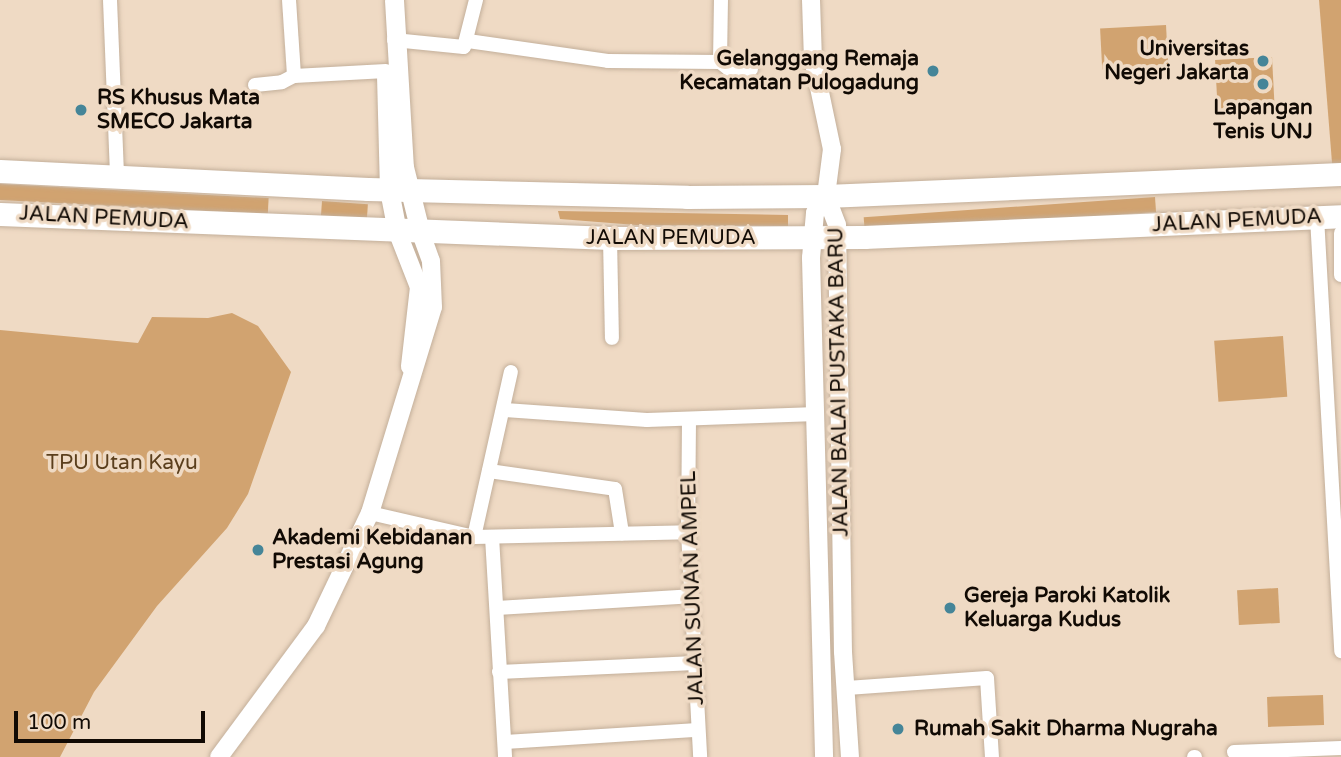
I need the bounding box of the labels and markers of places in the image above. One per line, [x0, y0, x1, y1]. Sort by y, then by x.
place label: Universitas Negeri Jakarta [1104, 36, 1249, 86]
place label: Gelanggang Remaja Kecamatan Pulogadung [679, 46, 919, 96]
marker: Universitas Negeri Jakarta [1255, 53, 1271, 69]
marker: Gelanggang Remaja Kecamatan Pulogadung [925, 63, 941, 79]
marker: Lapangan Tenis UNJ [1255, 76, 1271, 92]
place label: RS Khusus Mata SMECO Jakarta [97, 85, 260, 135]
place label: Lapangan Tenis UNJ [1213, 95, 1313, 145]
marker: RS Khusus Mata SMECO Jakarta [71, 100, 91, 120]
place label: Akademi Kebidanan Prestasi Agung [272, 525, 473, 575]
marker: Akademi Kebidanan Prestasi Agung [250, 542, 266, 558]
place label: Gereja Paroki Katolik Keluarga Kudus [964, 583, 1170, 633]
marker: Gereja Paroki Katolik Keluarga Kudus [942, 600, 958, 616]
place label: Rumah Sakit Dharma Nugraha [914, 716, 1218, 742]
marker: Rumah Sakit Dharma Nugraha [888, 719, 908, 739]

